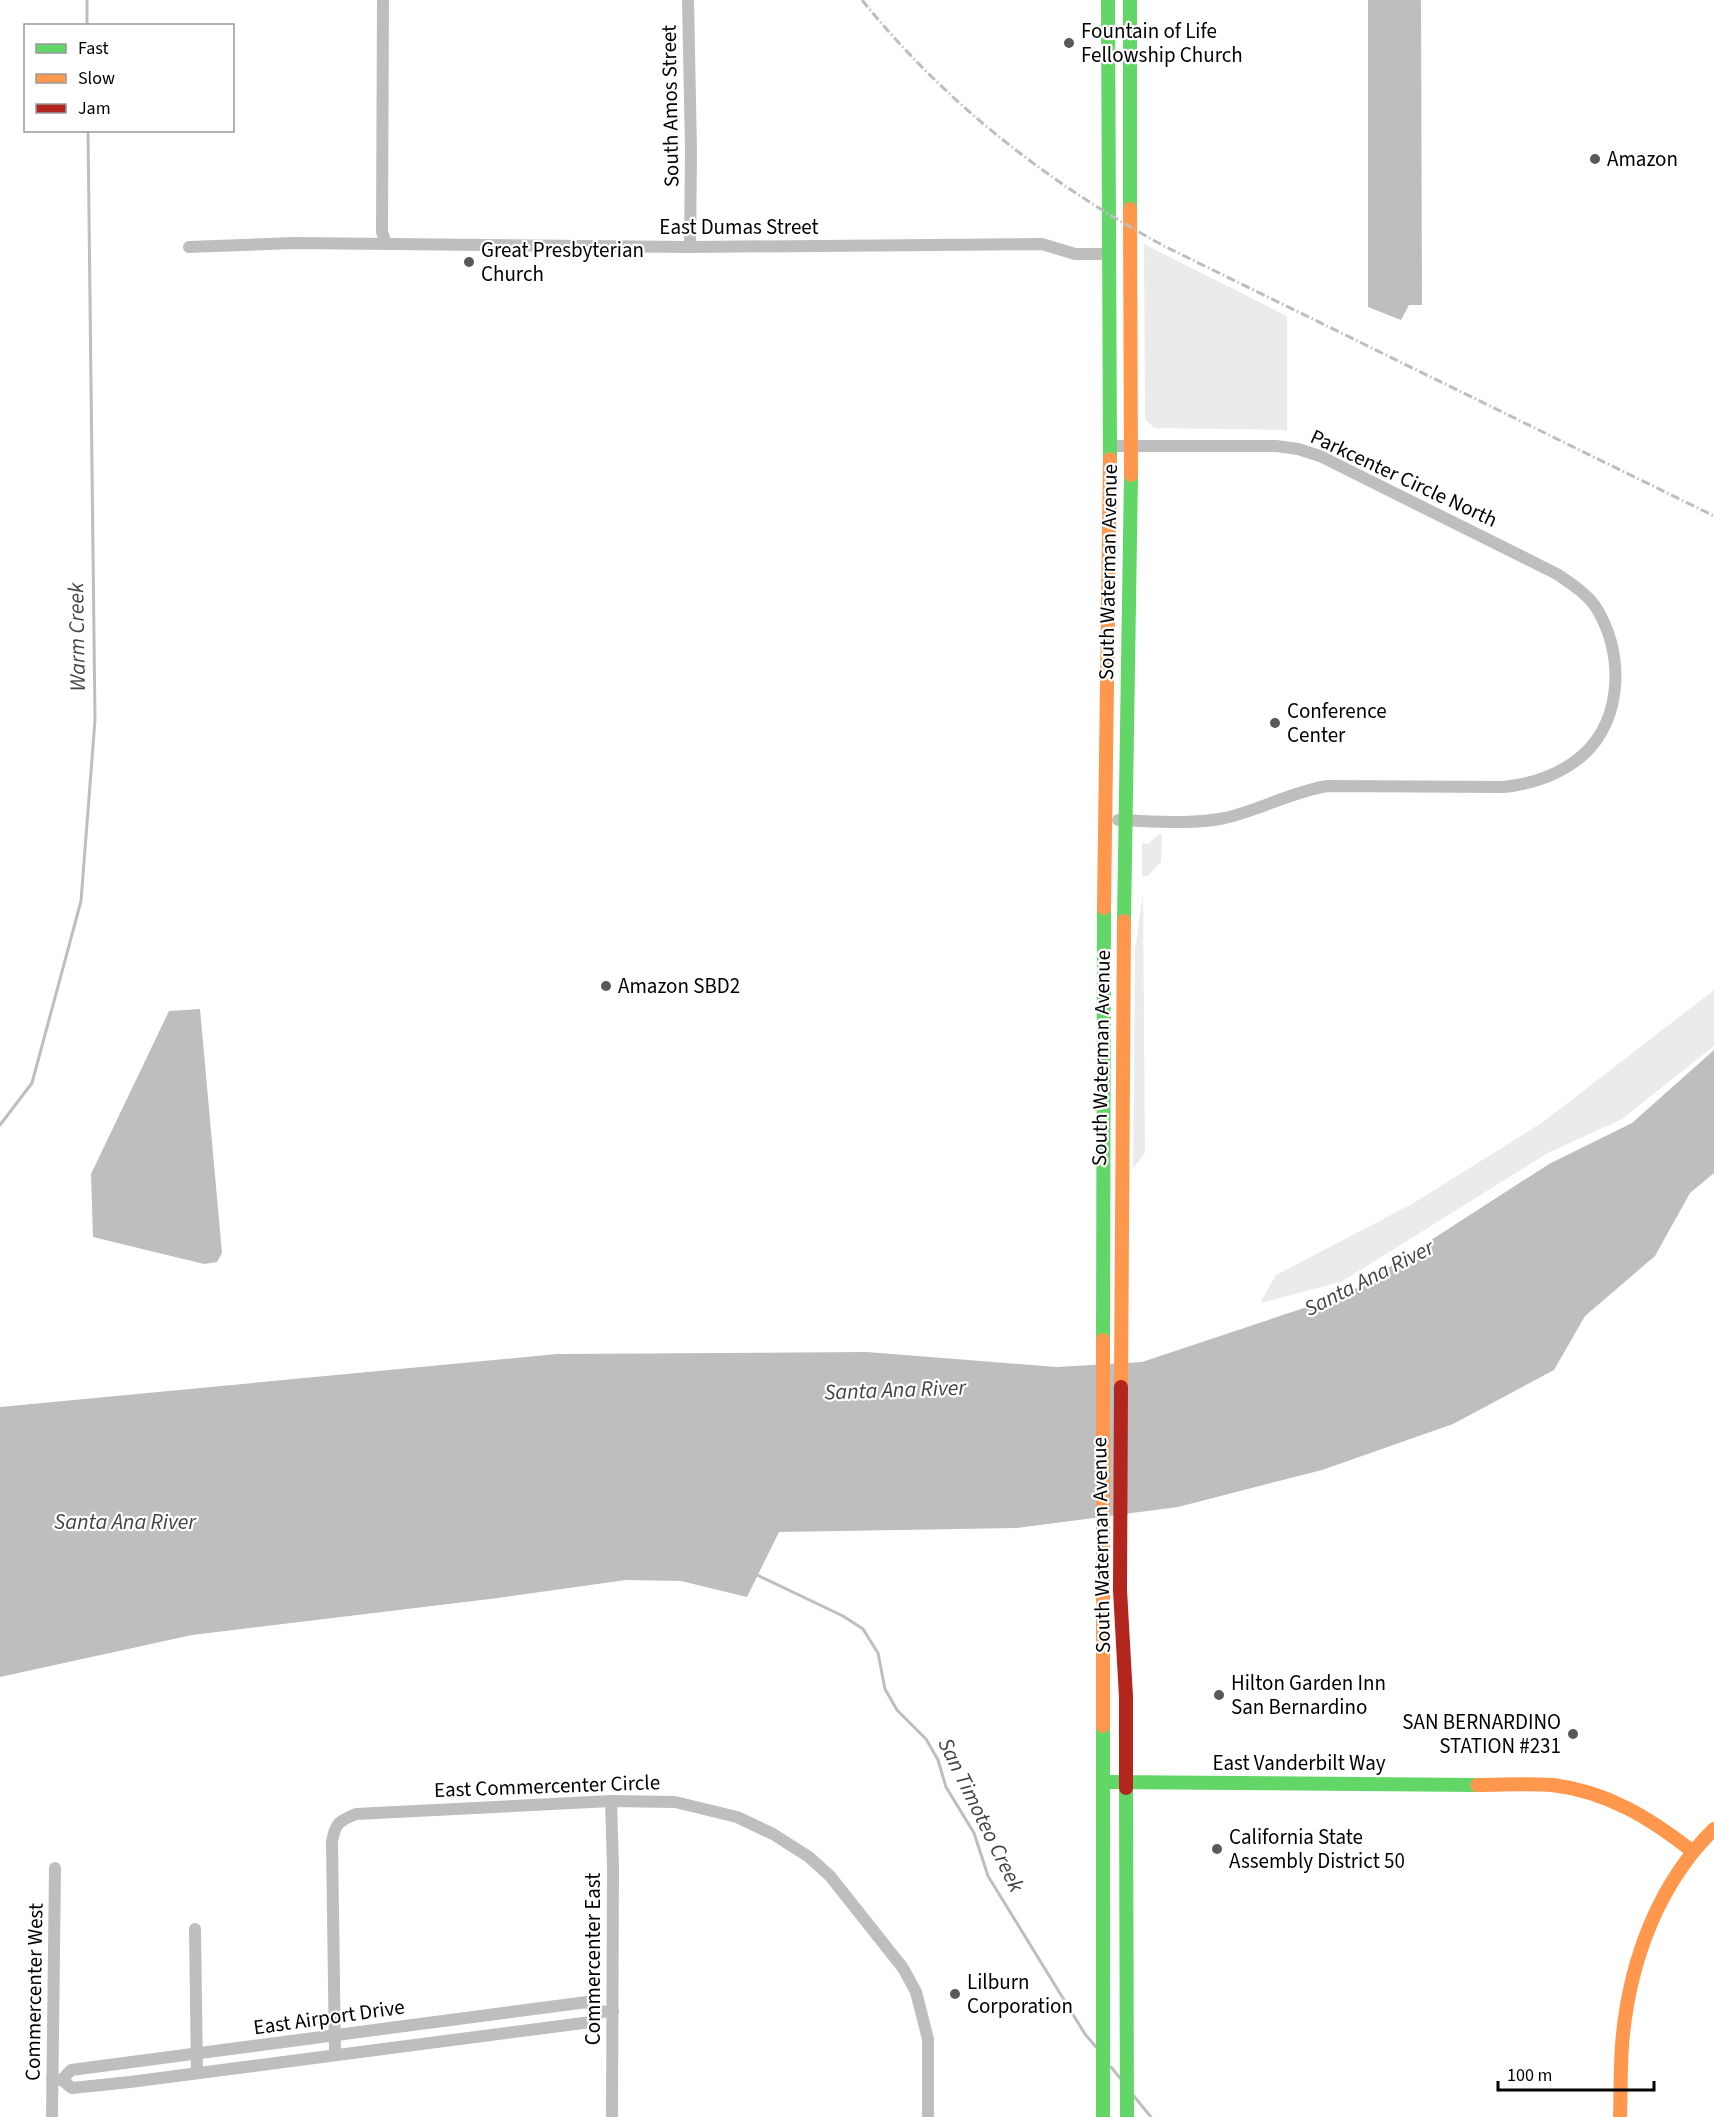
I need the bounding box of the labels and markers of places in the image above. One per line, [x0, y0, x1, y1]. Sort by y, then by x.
place label: Fountain of Life Fellowship Church [1081, 16, 1243, 70]
marker: Fountain of Life Fellowship Church [1062, 36, 1076, 50]
place label: Amazon [1607, 144, 1678, 174]
marker: Amazon [1588, 152, 1602, 166]
place label: Great Presbyterian Church [481, 235, 644, 289]
marker: Great Presbyterian Church [462, 255, 476, 269]
place label: Conference Center [1287, 696, 1387, 750]
marker: Conference Center [1268, 716, 1282, 730]
place label: Amazon SBD2 [618, 971, 740, 1001]
marker: Amazon SBD2 [599, 979, 613, 993]
place label: Hilton Garden Inn San Bernardino [1231, 1668, 1386, 1722]
marker: Hilton Garden Inn San Bernardino [1212, 1688, 1226, 1702]
place label: SAN BERNARDINO STATION #231 [1402, 1707, 1561, 1761]
marker: SAN BERNARDINO STATION #231 [1566, 1727, 1580, 1741]
place label: California State Assembly District 50 [1229, 1822, 1405, 1876]
marker: California State Assembly District 50 [1210, 1842, 1224, 1856]
place label: Lilburn Corporation [967, 1967, 1073, 2021]
marker: Lilburn Corporation [948, 1987, 962, 2001]

